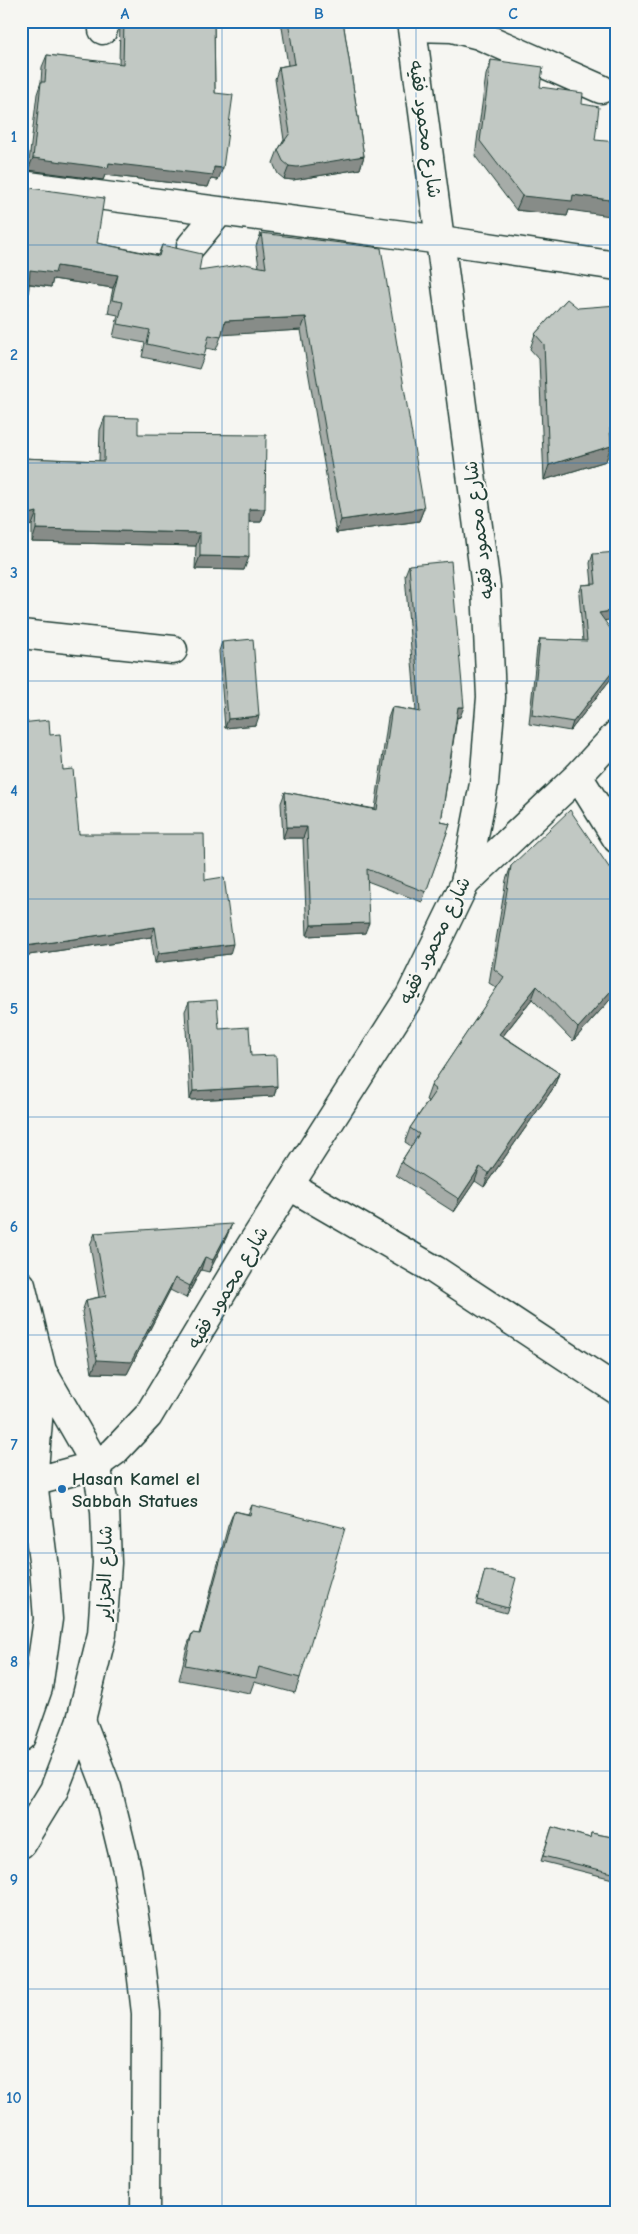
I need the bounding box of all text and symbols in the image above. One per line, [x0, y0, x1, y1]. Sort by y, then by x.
text: A [121, 5, 130, 23]
text: B [314, 5, 324, 23]
text: C [508, 5, 518, 23]
street label: شارع محمود فقيه [402, 59, 446, 200]
text: 1 [11, 128, 17, 146]
text: 2 [10, 346, 18, 364]
street label: شارع محمود فقيه [460, 459, 500, 600]
text: 3 [10, 564, 18, 582]
text: 4 [10, 782, 18, 800]
street label: شارع محمود فقيه [395, 873, 477, 1009]
text: 5 [10, 1000, 18, 1018]
text: 6 [10, 1218, 18, 1236]
street label: شارع محمود فقيه [183, 1222, 275, 1354]
text: 7 [10, 1436, 18, 1454]
place label: Hasan Kamel el Sabbah Statues [72, 1468, 200, 1512]
marker: Hasan Kamel el Sabbah Statues [56, 1483, 68, 1495]
street label: شارع الجزاير [93, 1525, 119, 1623]
text: 8 [10, 1653, 18, 1671]
text: 9 [10, 1871, 18, 1889]
text: 10 [6, 2089, 22, 2107]

